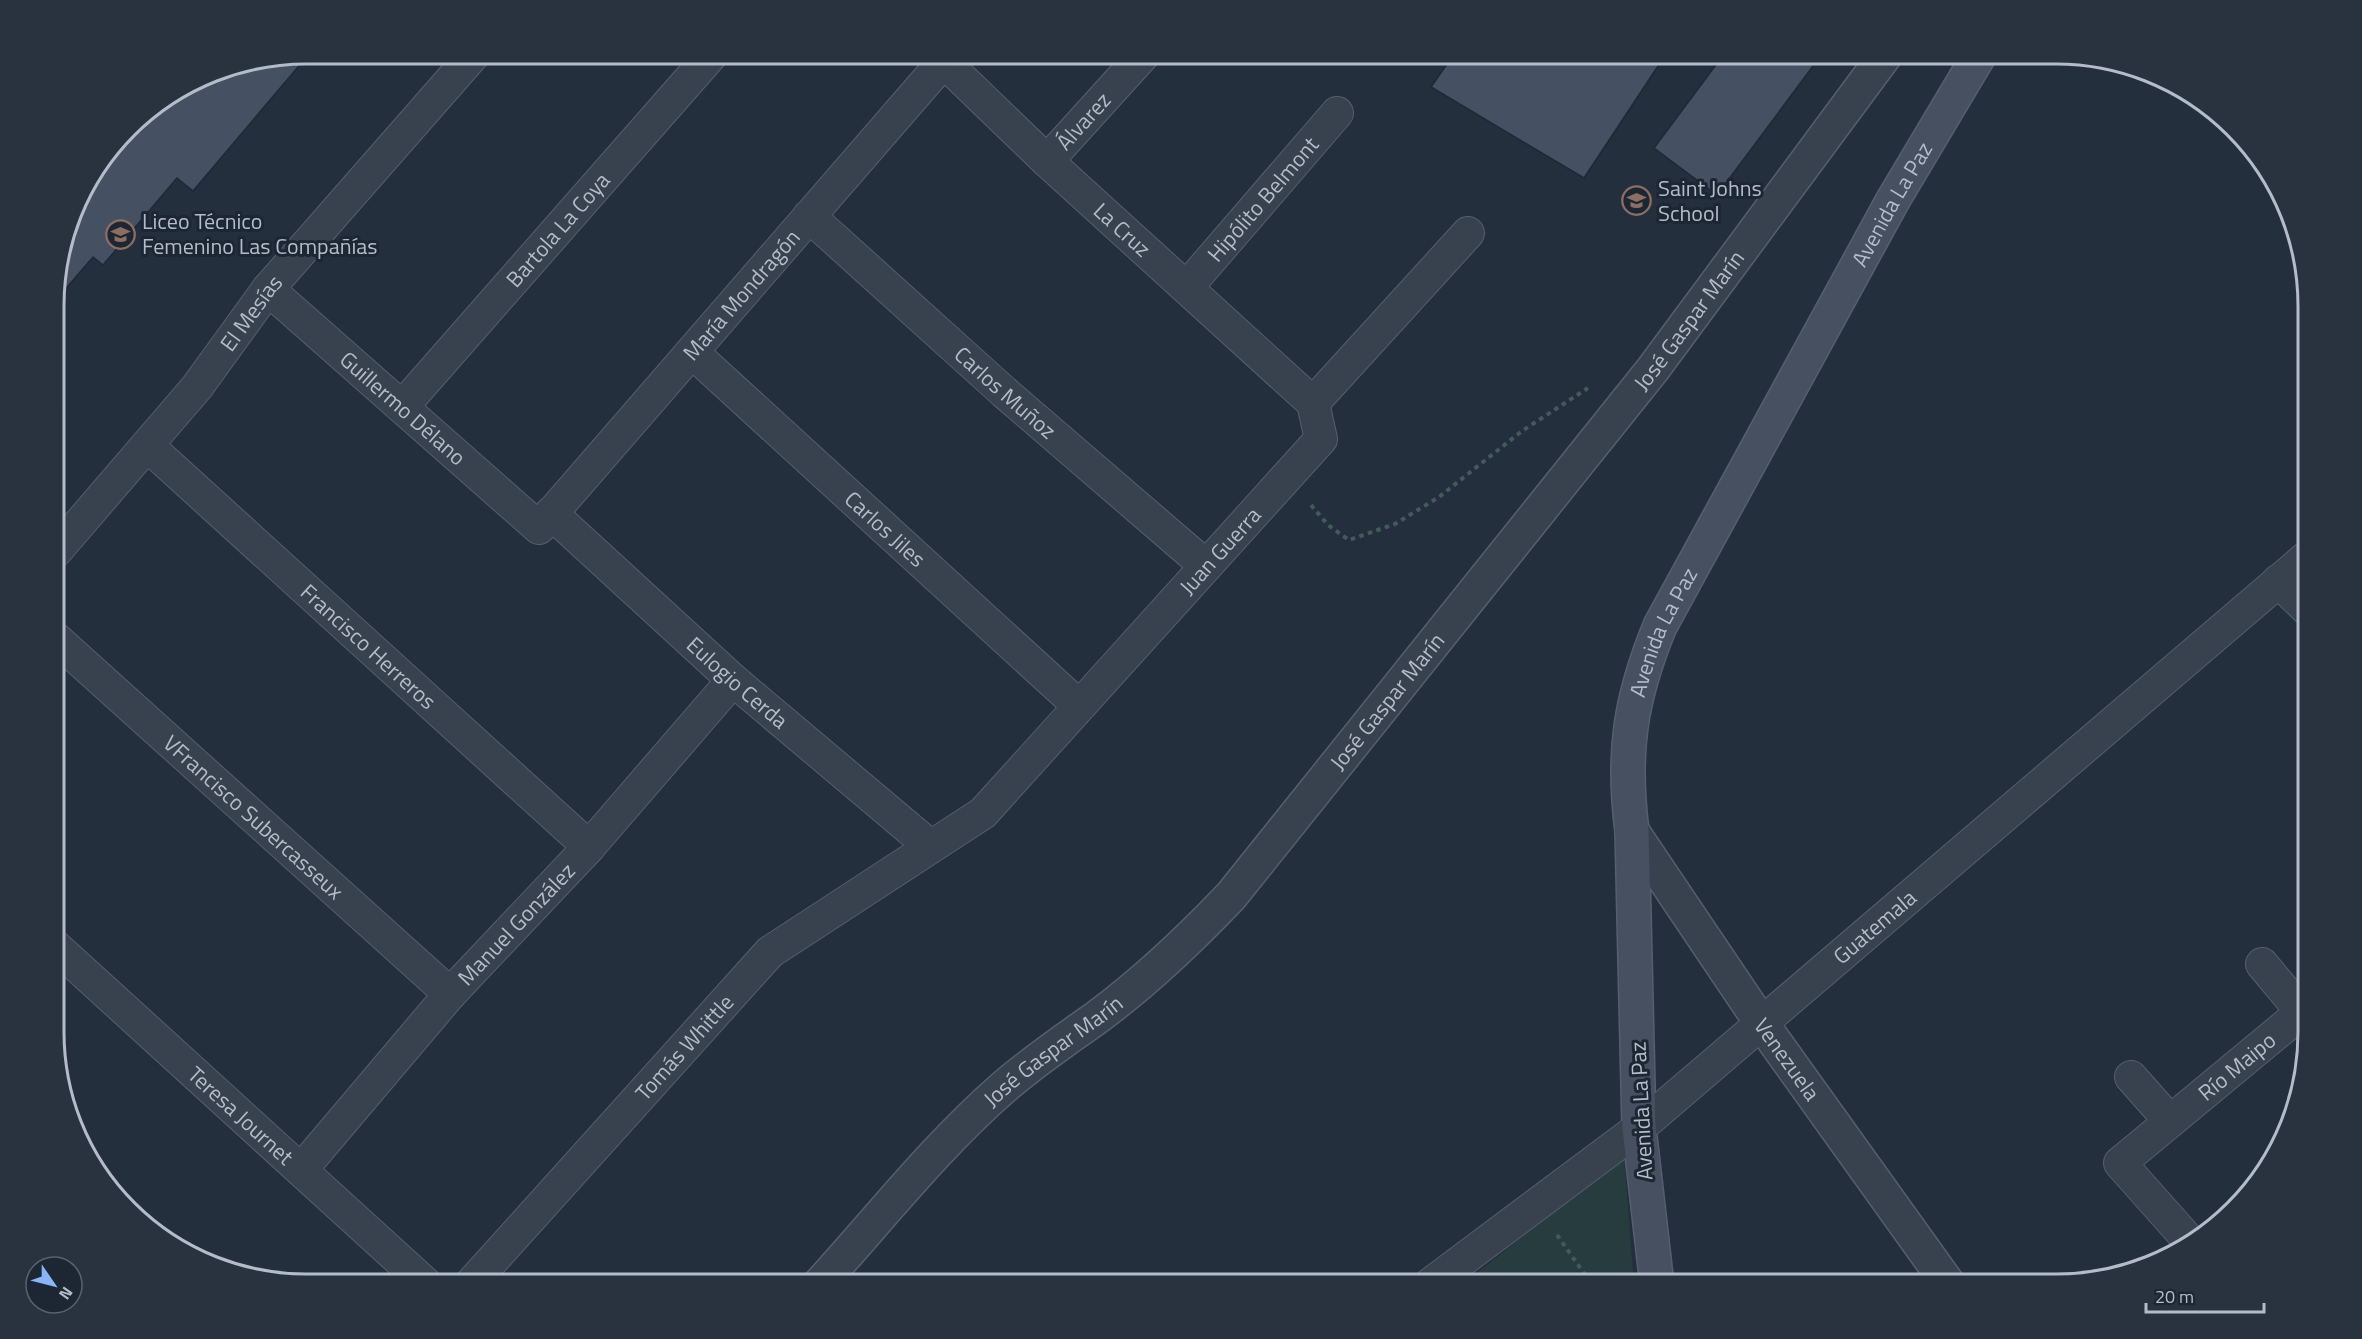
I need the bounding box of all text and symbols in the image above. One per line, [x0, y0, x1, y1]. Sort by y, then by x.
street label: Álvarez [1048, 84, 1119, 158]
street label: Hipólito Belmont [1199, 129, 1327, 269]
street label: Avenida La Paz [1843, 135, 1941, 273]
street label: Bartola La Coya [498, 165, 618, 295]
place label: Saint Johns School [1658, 171, 1762, 230]
school or university icon: Saint Johns School [1621, 185, 1653, 217]
street label: La Cruz [1086, 194, 1159, 265]
place label: Liceo Técnico Femenino Las Compañías [142, 204, 378, 263]
school or university icon: Liceo Técnico Femenino Las Compañías [105, 218, 137, 250]
street label: María Mondragón [674, 221, 808, 368]
street label: José Gaspar Marín [1625, 243, 1753, 398]
street label: El Mesías [211, 267, 290, 358]
street label: Carlos Muñoz [947, 338, 1064, 447]
street label: Guillermo Délano [332, 343, 474, 473]
street label: Carlos Jiles [837, 483, 934, 575]
street label: Juan Guerra [1171, 499, 1269, 602]
street label: Avenida La Paz [1620, 561, 1706, 701]
street label: Francisco Herreros [293, 576, 444, 717]
street label: José Gaspar Marín [1321, 625, 1453, 777]
street label: Eulogio Cerda [679, 628, 796, 737]
street label: VFrancisco Subercasseux [156, 727, 351, 908]
street label: Manuel González [449, 855, 583, 993]
street label: Guatemala [1825, 881, 1924, 972]
street label: Tomás Whittle [627, 986, 742, 1108]
street label: José Gaspar Marín [975, 987, 1130, 1115]
street label: Venezuela [1746, 1011, 1829, 1108]
street label: Río Maipo [2190, 1024, 2283, 1109]
street label: Avenida La Paz [1620, 1041, 1662, 1181]
street label: Teresa Journet [180, 1058, 302, 1173]
north arrow [24, 1255, 84, 1315]
scale bar [2146, 1276, 2264, 1314]
text: N [53, 1282, 79, 1305]
text: 20 m [2155, 1283, 2194, 1310]

